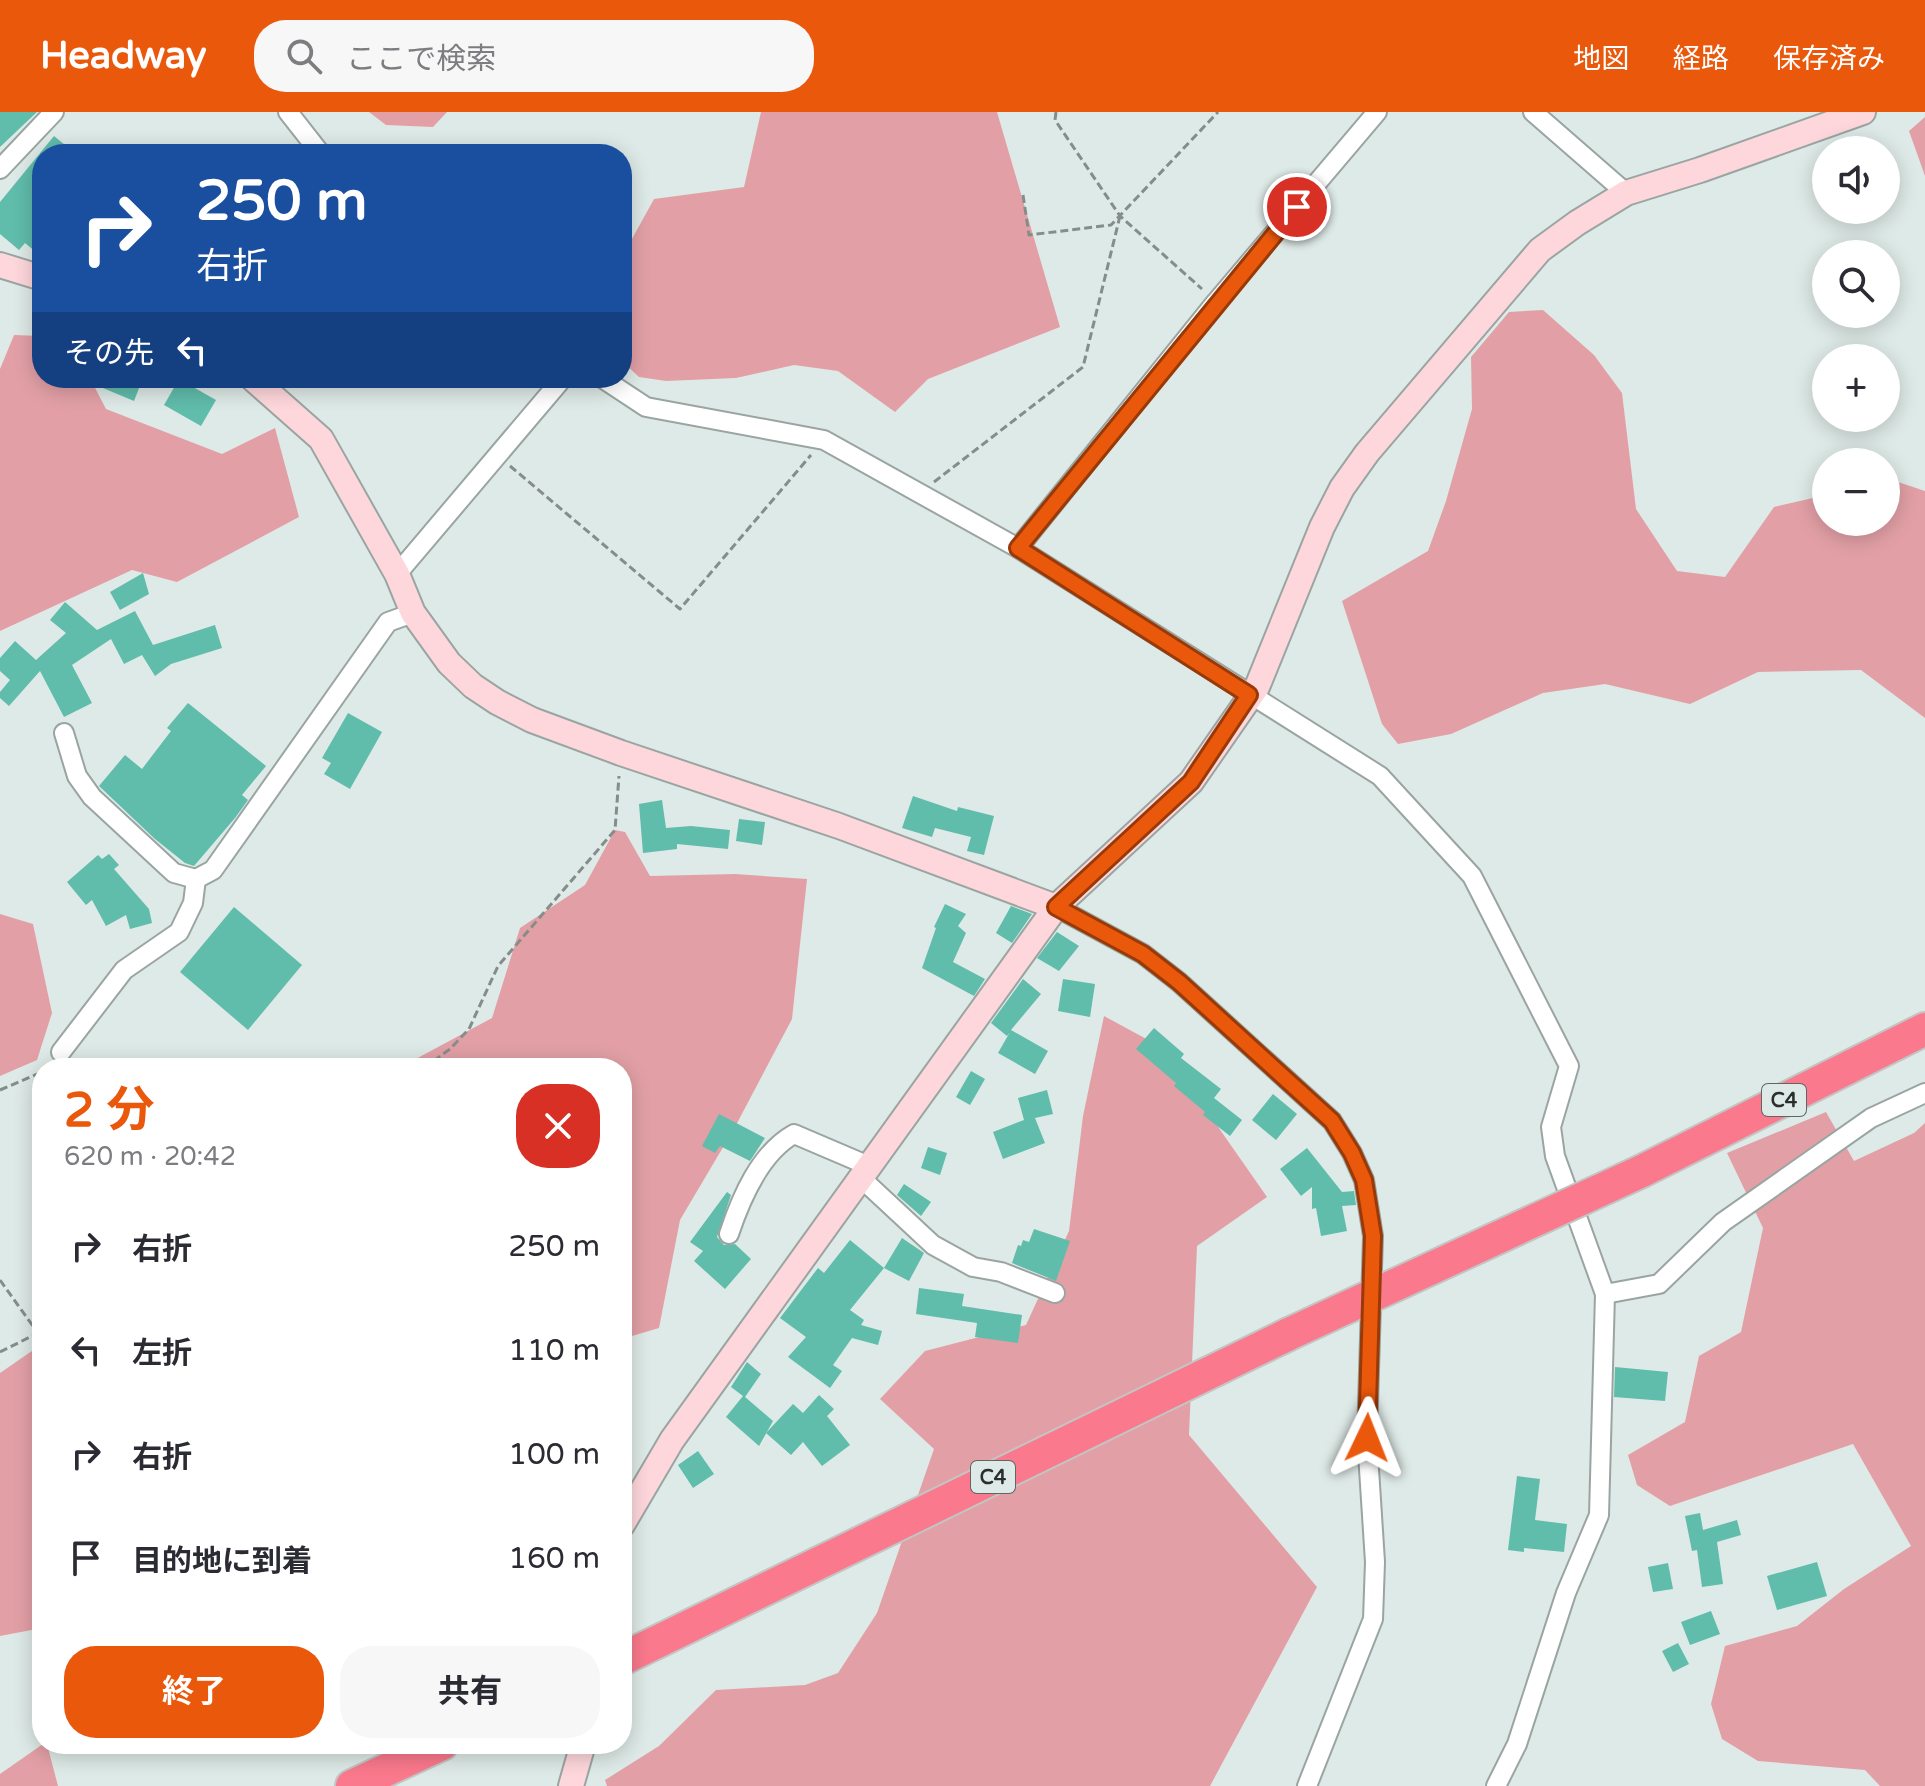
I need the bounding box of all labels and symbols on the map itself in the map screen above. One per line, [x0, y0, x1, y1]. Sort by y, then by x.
pin [1263, 173, 1331, 241]
road number: C4 [1762, 1084, 1806, 1116]
position arrow [1325, 1396, 1409, 1480]
road number: C4 [971, 1461, 1015, 1493]

